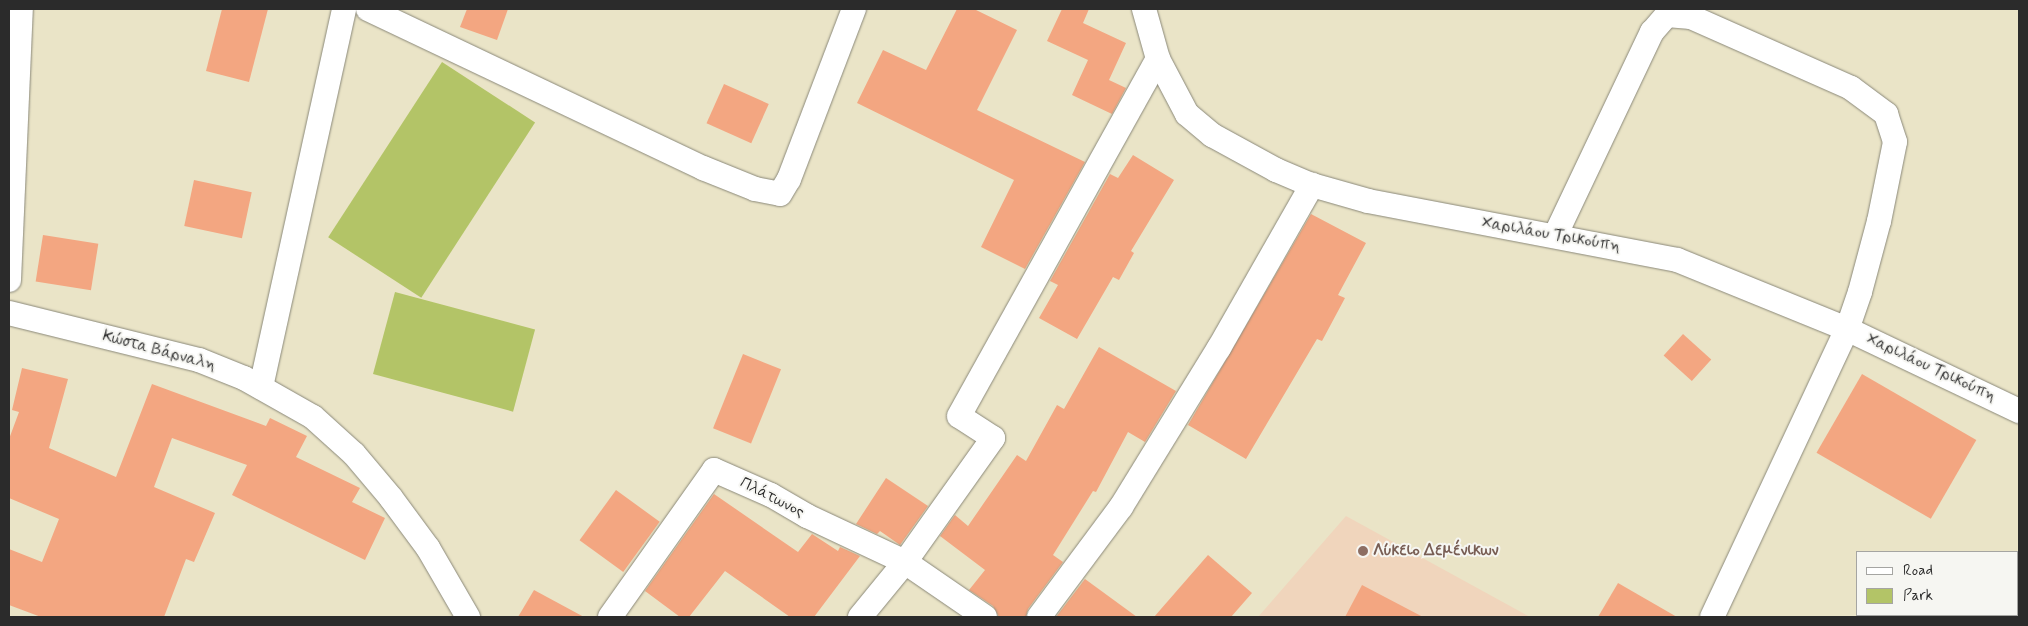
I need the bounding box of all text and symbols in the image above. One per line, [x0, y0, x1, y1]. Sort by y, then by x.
street label: Χαριλάου Τρικούπη [1480, 213, 1622, 257]
street label: Κώστα Βάρναλη [100, 327, 218, 375]
street label: Χαριλάου Τρικούπη [1863, 330, 1999, 406]
street label: Πλάτωνος [737, 474, 807, 522]
place label: Λύκειο Δεμένικων [1373, 541, 1499, 561]
marker: Λύκειο Δεμένικων [1357, 545, 1369, 557]
legend [1856, 551, 2018, 616]
text: Road [1903, 561, 1933, 581]
text: Park [1903, 586, 1933, 606]

